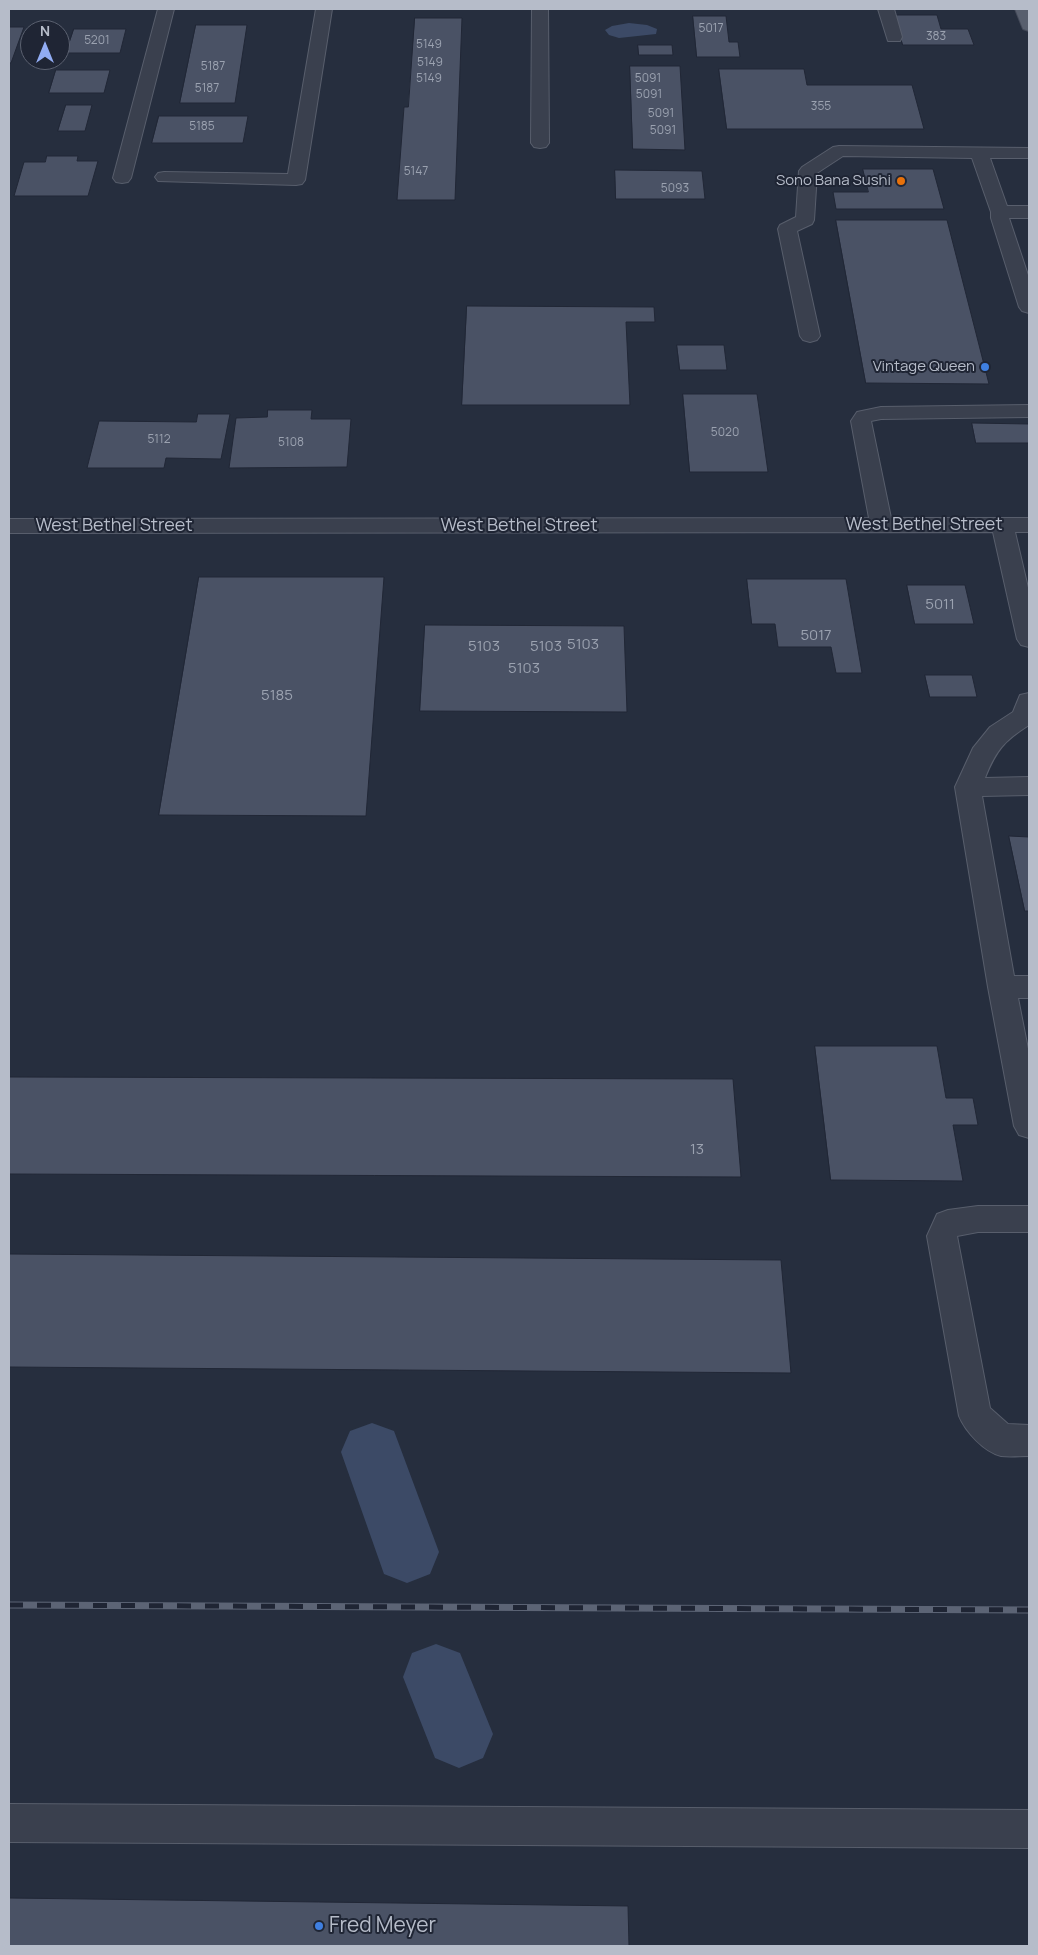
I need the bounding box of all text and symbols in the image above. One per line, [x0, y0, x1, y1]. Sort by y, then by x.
north arrow [20, 20, 70, 70]
text: N [40, 21, 50, 40]
house number: 5017 [699, 22, 723, 36]
house number: 383 [926, 30, 946, 44]
house number: 5201 [84, 34, 110, 48]
house number: 5149 [416, 38, 442, 52]
house number: 5149 [417, 56, 443, 70]
house number: 5187 [201, 60, 225, 74]
house number: 5149 [416, 72, 442, 86]
house number: 5091 [635, 72, 661, 86]
house number: 5187 [195, 82, 219, 96]
house number: 5091 [636, 88, 662, 102]
house number: 355 [811, 100, 831, 114]
house number: 5091 [648, 107, 674, 121]
house number: 5185 [189, 120, 215, 134]
house number: 5091 [650, 124, 676, 138]
house number: 5147 [404, 165, 428, 179]
place label: Sono Bana Sushi [776, 172, 891, 190]
marker: Sono Bana Sushi [895, 175, 907, 187]
house number: 5093 [661, 182, 689, 196]
place label: Vintage Queen [873, 358, 975, 376]
marker: Vintage Queen [979, 361, 991, 373]
house number: 5020 [711, 426, 739, 440]
house number: 5112 [147, 433, 171, 447]
house number: 5108 [278, 436, 304, 450]
street label: West Bethel Street [845, 514, 1003, 536]
street label: West Bethel Street [35, 515, 193, 537]
street label: West Bethel Street [440, 515, 598, 537]
house number: 5011 [925, 596, 955, 614]
house number: 5017 [800, 627, 832, 645]
house number: 5103 [567, 636, 599, 654]
house number: 5103 [468, 638, 500, 656]
house number: 5103 [530, 638, 562, 656]
house number: 5103 [508, 660, 540, 678]
house number: 5185 [261, 687, 293, 705]
house number: 13 [690, 1141, 704, 1159]
place label: Fred Meyer [329, 1913, 436, 1939]
marker: Fred Meyer [313, 1920, 325, 1932]

